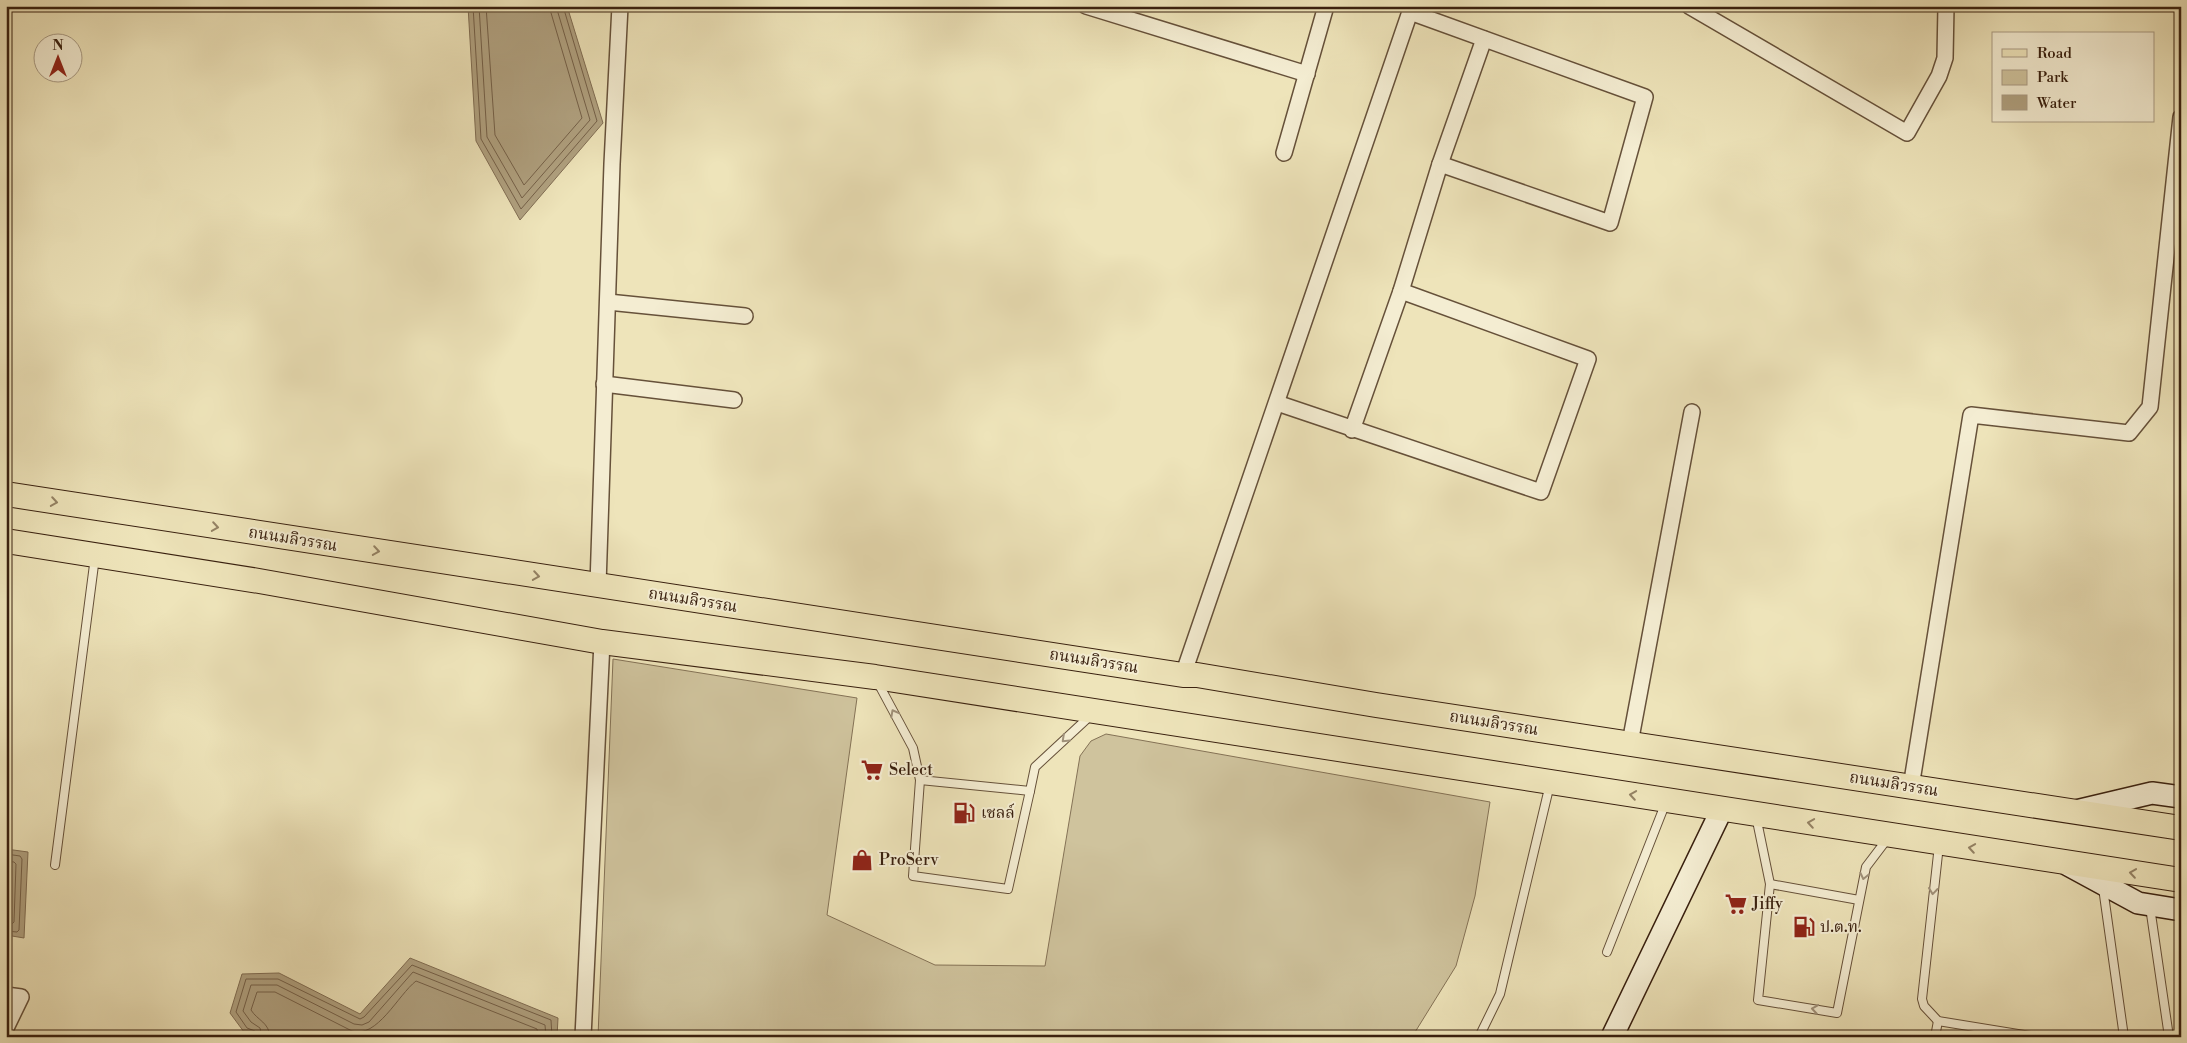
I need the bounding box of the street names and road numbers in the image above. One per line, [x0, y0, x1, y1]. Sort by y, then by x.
street label: ถนนมลิวรรณ [247, 522, 339, 556]
street label: ถนนมลิวรรณ [647, 583, 739, 617]
street label: ถนนมลิวรรณ [1048, 644, 1140, 678]
street label: ถนนมลิวรรณ [1448, 706, 1540, 740]
street label: ถนนมลิวรรณ [1848, 767, 1940, 801]

